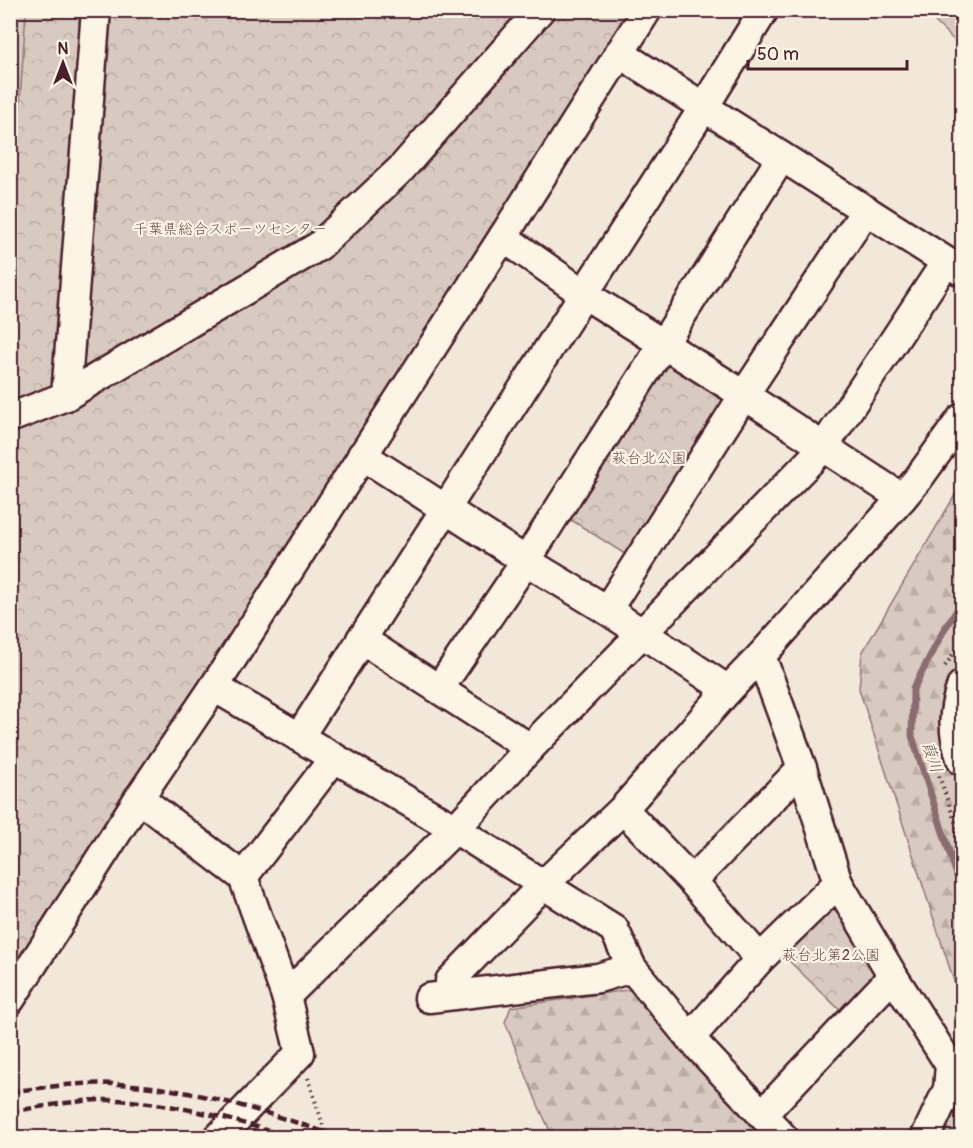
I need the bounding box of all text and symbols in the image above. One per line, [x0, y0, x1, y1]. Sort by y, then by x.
north arrow [33, 33, 93, 93]
scale bar [748, 33, 907, 71]
text: N [58, 39, 69, 59]
text: 50 m [757, 43, 799, 66]
park label: 千葉県総合スポーツセンター [133, 220, 327, 239]
park label: 萩台北公園 [611, 449, 687, 468]
water label: 葭川 [918, 739, 947, 776]
park label: 萩台北第2公園 [782, 946, 880, 965]

